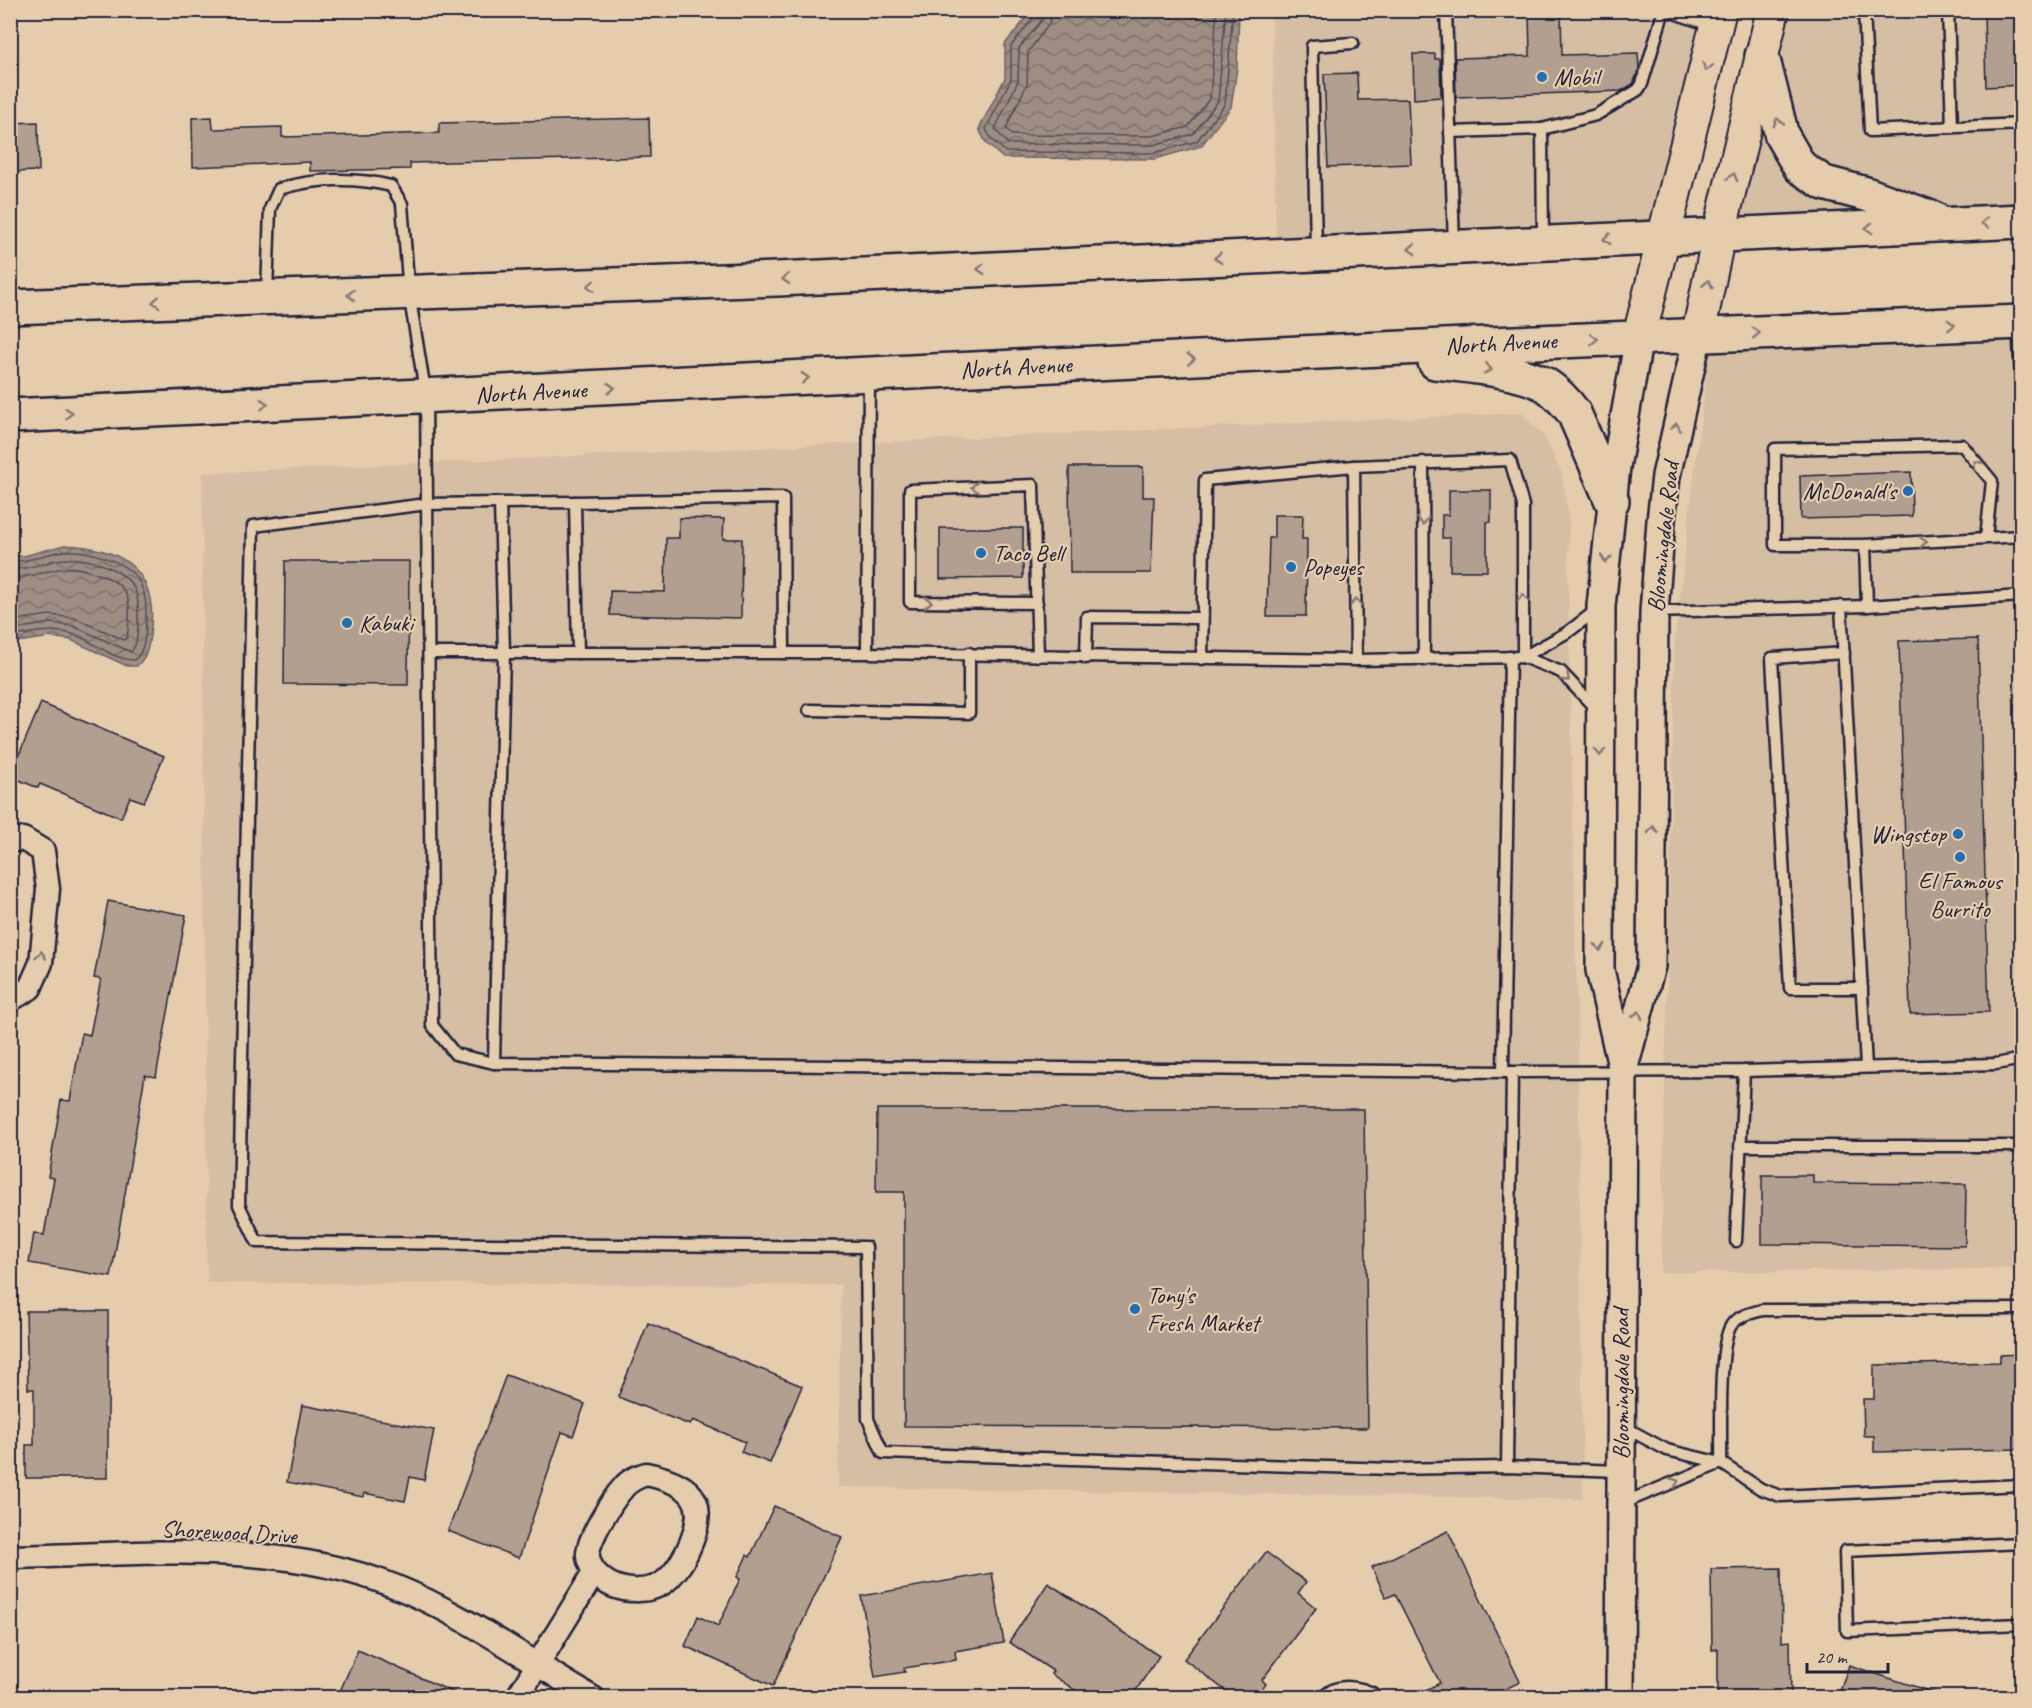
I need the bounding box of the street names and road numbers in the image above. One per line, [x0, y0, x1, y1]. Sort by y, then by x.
street label: North Avenue [1445, 325, 1560, 361]
street label: North Avenue [960, 349, 1075, 385]
street label: North Avenue [475, 374, 590, 410]
street label: Bloomingdale Road [1640, 457, 1686, 614]
street label: Bloomingdale Road [1606, 1305, 1636, 1459]
street label: Shorewood Drive [161, 1513, 300, 1551]

